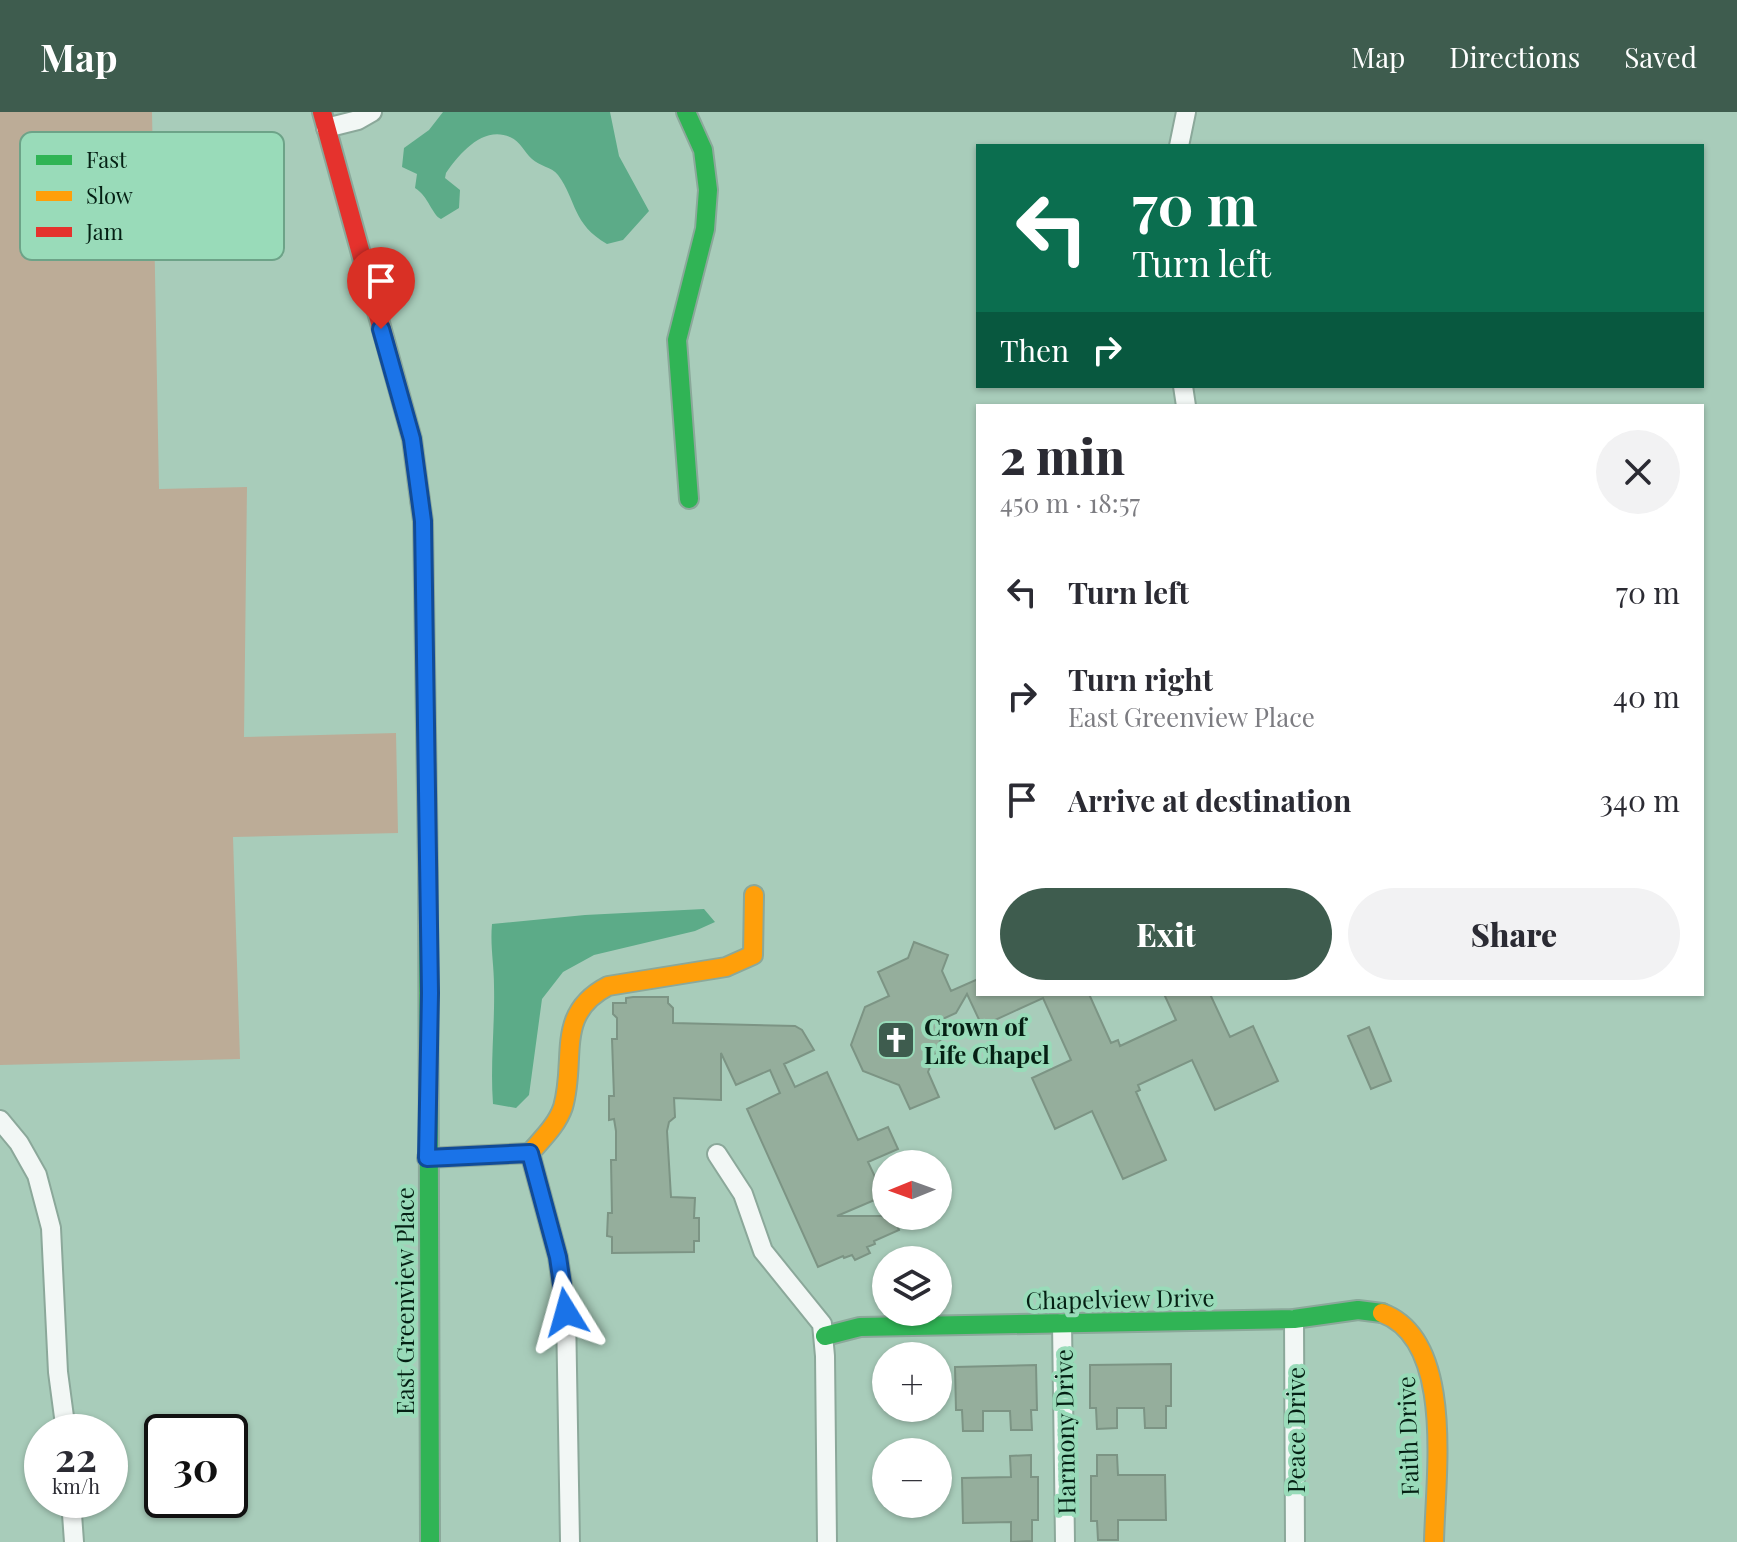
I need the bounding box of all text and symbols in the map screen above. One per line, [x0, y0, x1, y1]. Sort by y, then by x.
text: Map [40, 31, 117, 82]
text: Map [1351, 38, 1405, 75]
text: Directions [1449, 38, 1580, 75]
text: Saved [1624, 38, 1697, 75]
legend [20, 132, 284, 260]
text: Fast [86, 144, 128, 174]
text: 70 m [1132, 166, 1257, 241]
icon: left [1000, 176, 1104, 280]
text: Slow [86, 180, 133, 210]
text: Jam [85, 216, 124, 246]
text: Turn left [1132, 238, 1271, 286]
pin [347, 247, 415, 329]
icon: arrive [359, 259, 403, 303]
icon: right [1085, 328, 1129, 372]
text: Then [1000, 330, 1069, 370]
text: 2 min [1000, 423, 1125, 487]
button: close [1596, 430, 1680, 514]
text: 450 m · 18:57 [1000, 485, 1140, 520]
icon: left [1000, 570, 1044, 614]
text: Turn left [1068, 572, 1189, 612]
text: 70 m [1616, 572, 1680, 612]
text: Turn right [1068, 659, 1213, 699]
icon: right [1000, 674, 1044, 718]
text: 40 m [1613, 676, 1680, 716]
text: East Greenview Place [1068, 699, 1315, 734]
icon: arrive [1000, 778, 1044, 822]
text: Arrive at destination [1068, 780, 1351, 820]
text: 340 m [1600, 780, 1680, 820]
button: Exit [1000, 888, 1332, 980]
button: Share [1348, 888, 1680, 980]
place label: Crown of Life Chapel [924, 1010, 1050, 1070]
church icon: Crown of Life Chapel [875, 1019, 917, 1061]
north arrow [872, 1150, 952, 1230]
map controls [872, 1150, 952, 1518]
street label: East Greenview Place [388, 1187, 420, 1415]
button: layers [872, 1246, 952, 1326]
position arrow [524, 1270, 608, 1354]
street label: Chapelview Drive [1025, 1280, 1215, 1316]
button: + [872, 1342, 952, 1422]
street label: Harmony Drive [1047, 1349, 1081, 1515]
street label: Peace Drive [1279, 1367, 1311, 1493]
street label: Faith Drive [1389, 1376, 1425, 1496]
speed limit sign: 30 [144, 1414, 248, 1518]
text: 22 [55, 1429, 97, 1482]
button: − [872, 1438, 952, 1518]
text: km/h [52, 1472, 100, 1499]

